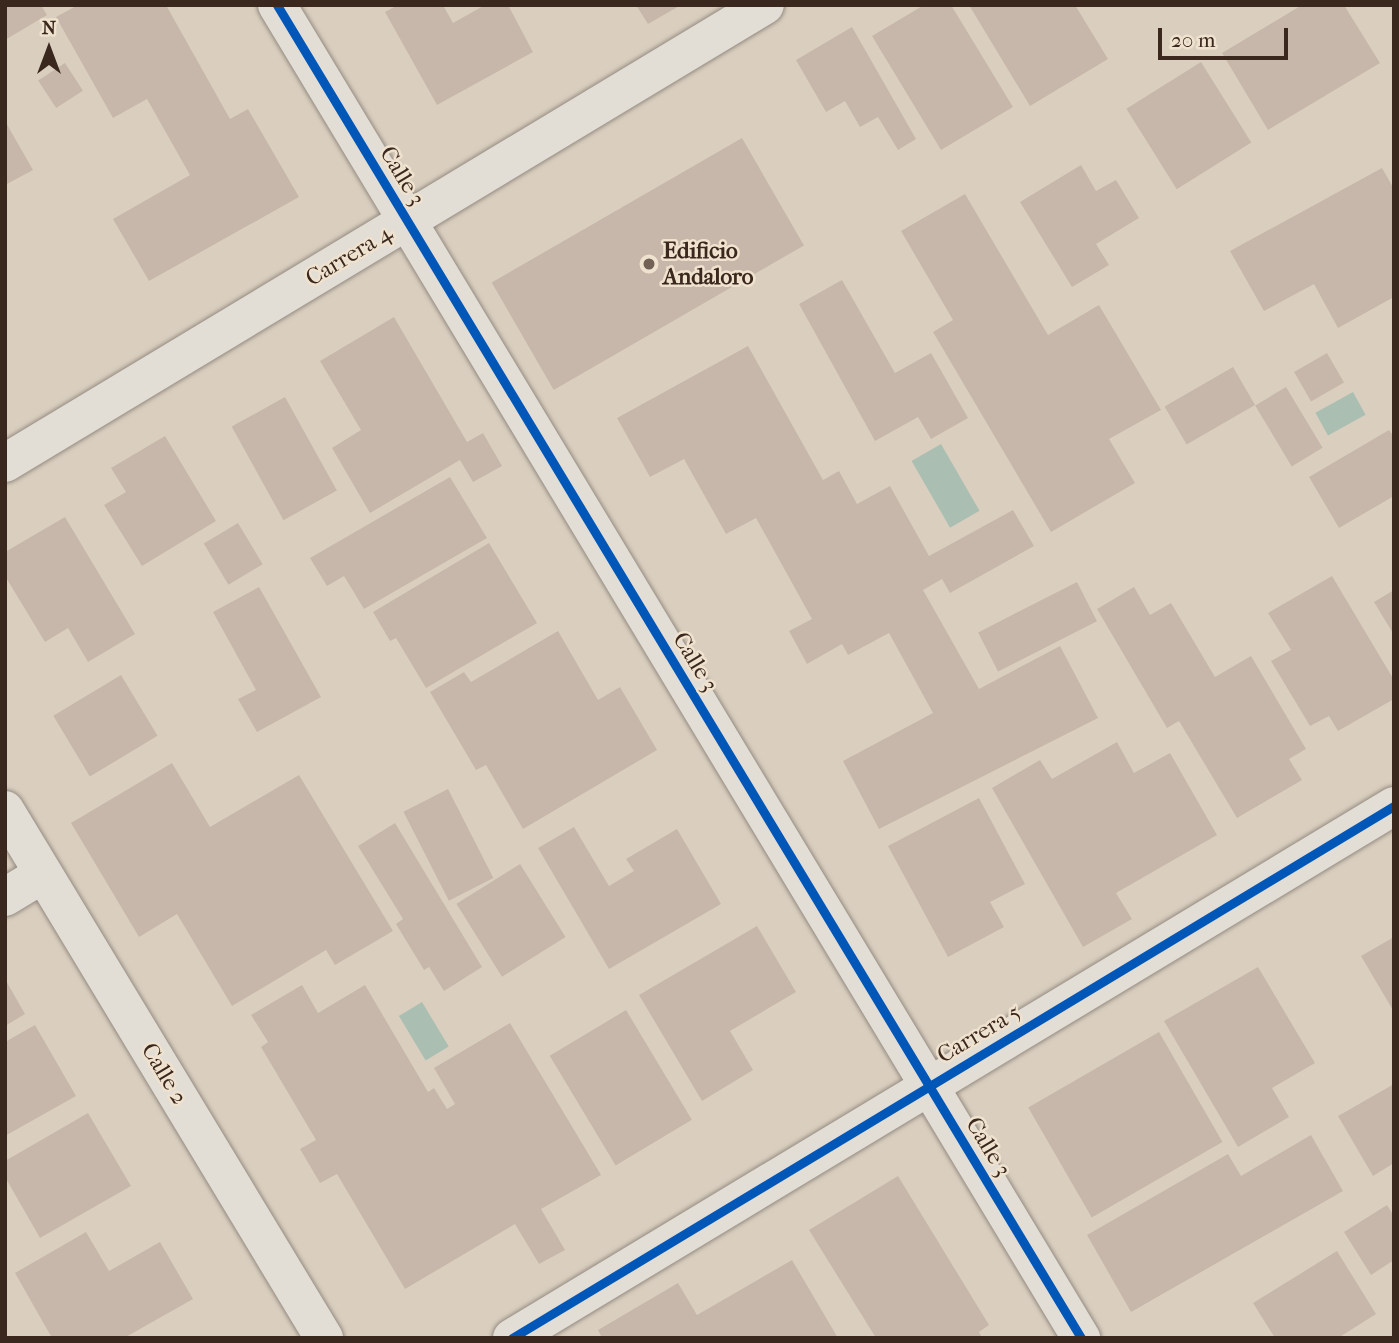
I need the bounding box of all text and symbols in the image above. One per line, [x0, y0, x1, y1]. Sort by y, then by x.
north arrow [14, 14, 84, 84]
scale bar [1161, 14, 1290, 58]
text: N [42, 17, 56, 39]
text: 20 m [1171, 28, 1215, 52]
street label: Calle 3 [374, 141, 430, 211]
street label: Carrera 4 [301, 219, 397, 293]
place label: Edificio Andaloro [663, 237, 753, 291]
marker: Edificio Andaloro [641, 256, 657, 272]
street label: Calle 3 [667, 627, 723, 697]
street label: Carrera 5 [932, 998, 1026, 1070]
street label: Calle 2 [135, 1038, 193, 1110]
street label: Calle 3 [960, 1112, 1016, 1182]

